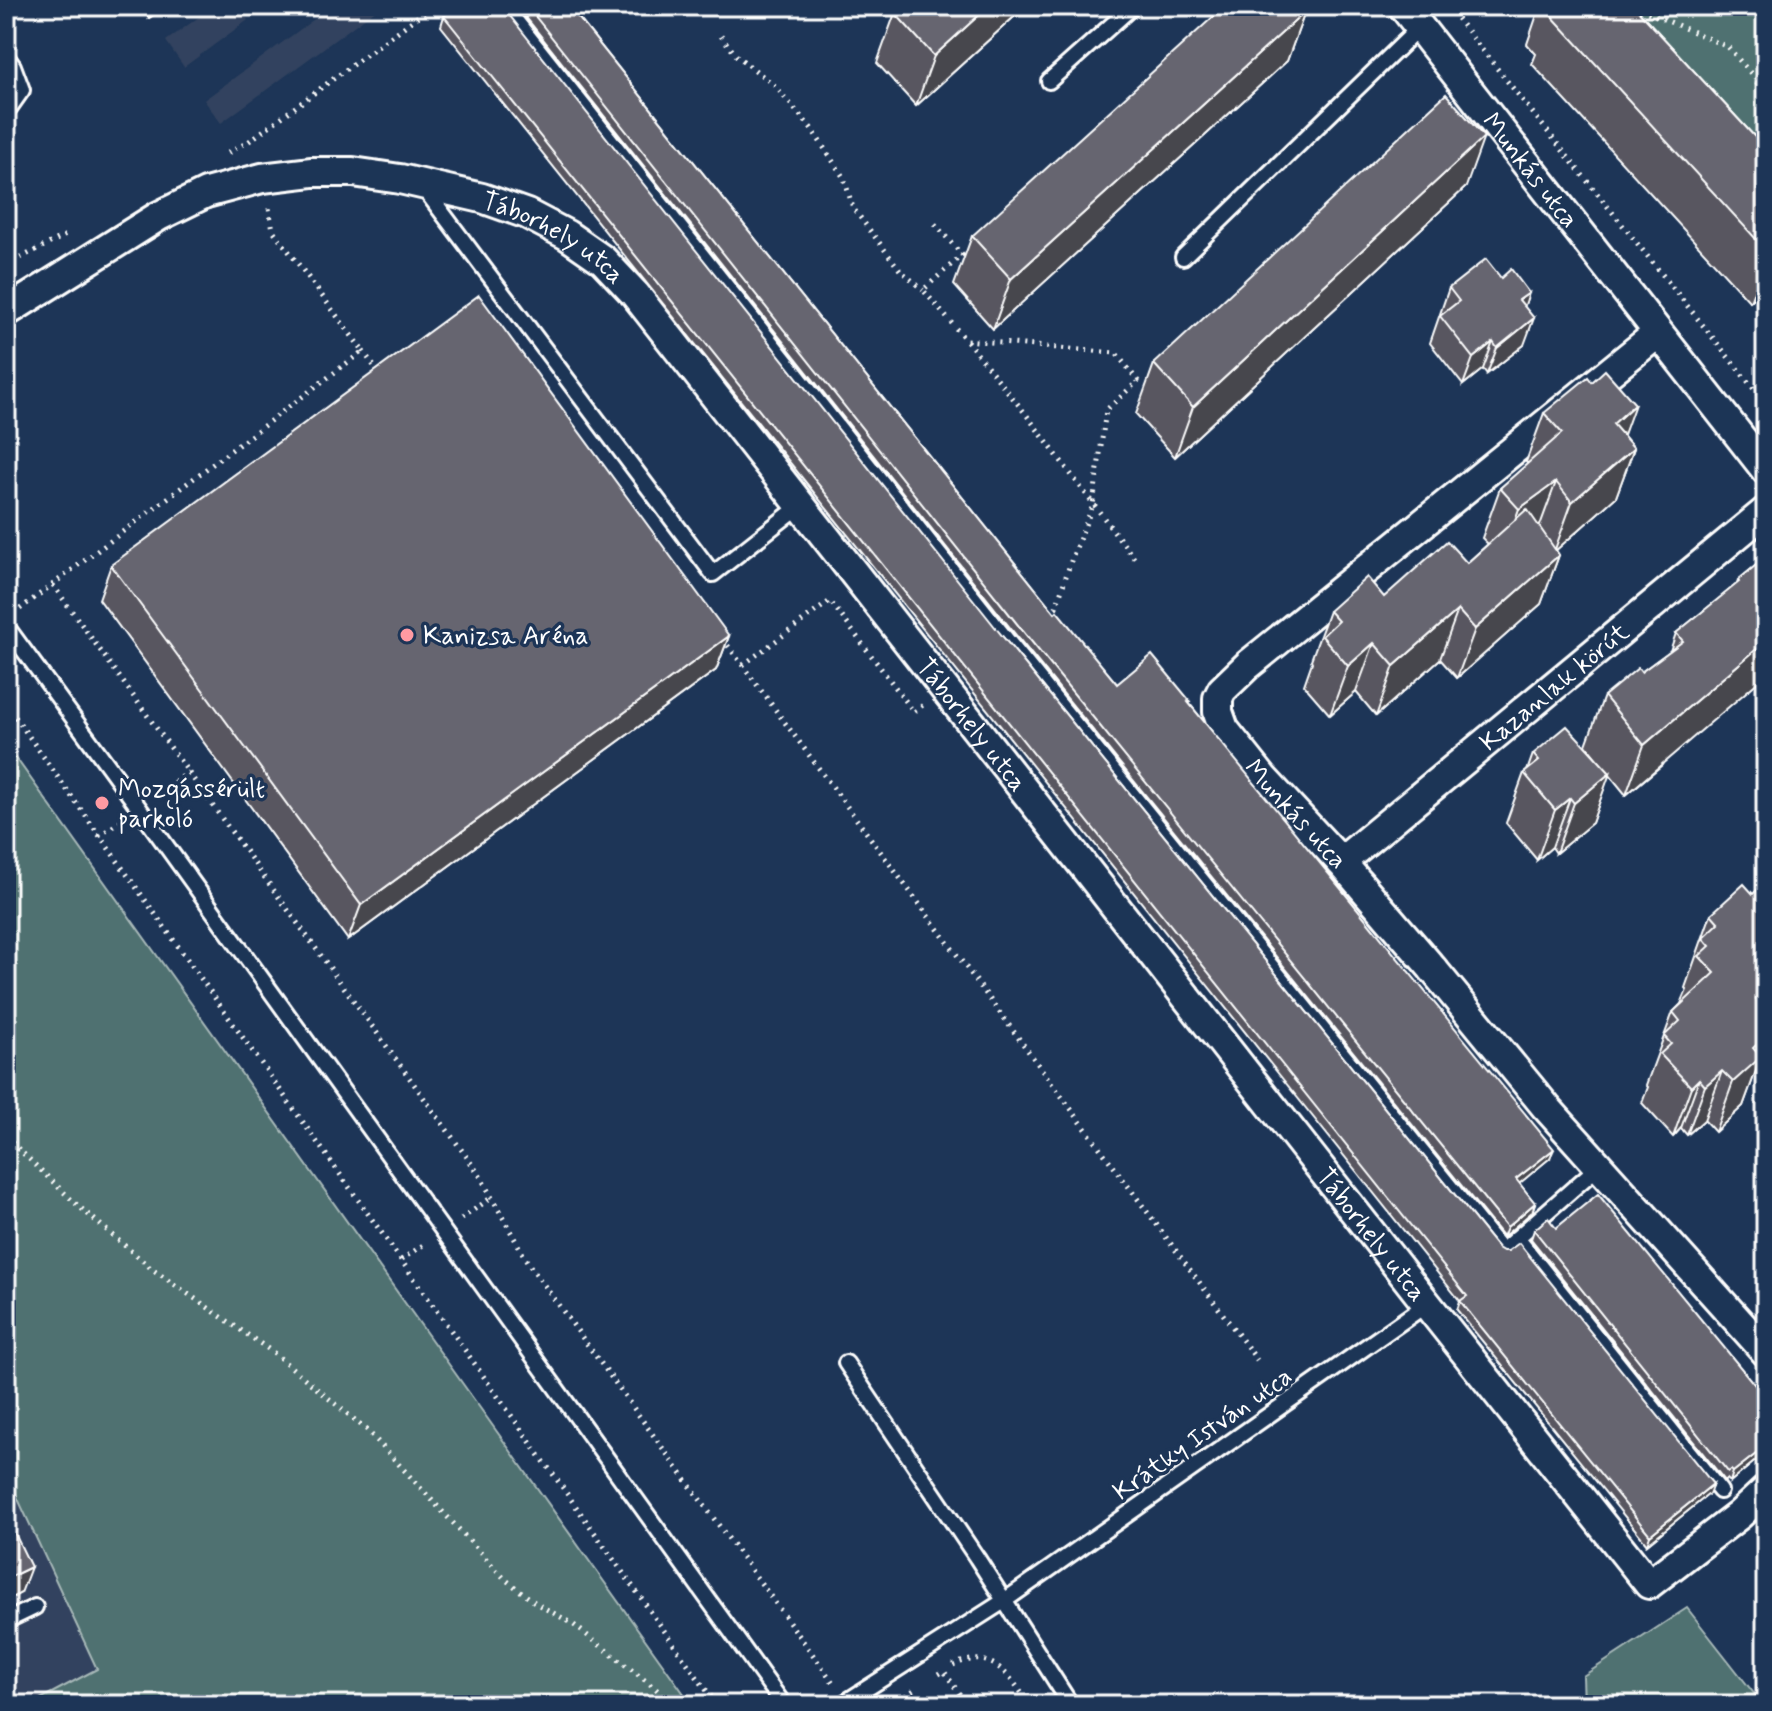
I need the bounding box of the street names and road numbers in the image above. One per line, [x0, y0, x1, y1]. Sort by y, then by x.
street label: Munkás utca [1474, 106, 1585, 236]
street label: Táborhely utca [477, 184, 632, 292]
street label: Kazanlak körút [1473, 616, 1637, 760]
street label: Táborhely utca [907, 651, 1034, 799]
street label: Munkás utca [1236, 753, 1354, 877]
street label: Táborhely utca [1307, 1161, 1434, 1309]
street label: Krátky István utca [1107, 1360, 1299, 1509]

